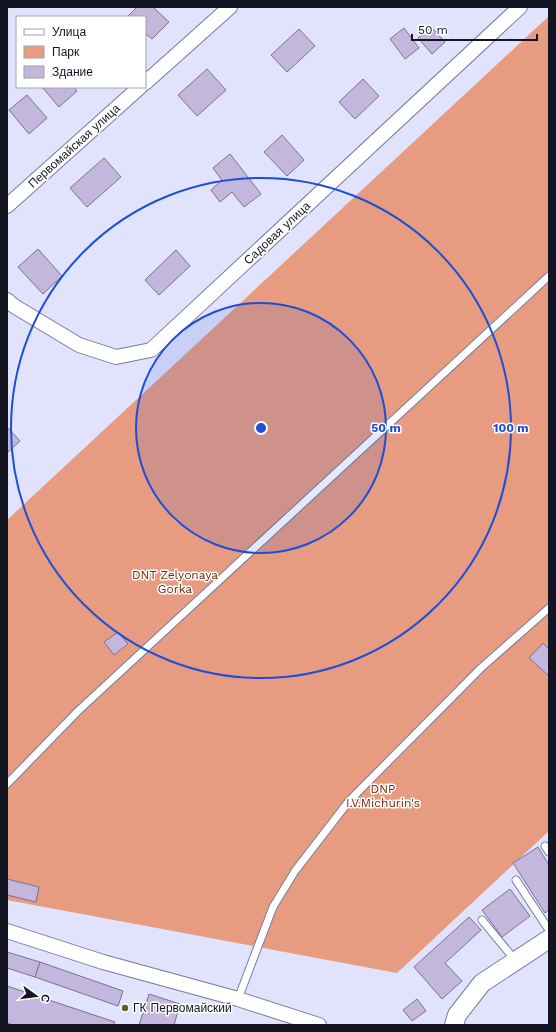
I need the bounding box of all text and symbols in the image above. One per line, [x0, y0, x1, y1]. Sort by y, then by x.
legend [16, 16, 146, 88]
scale bar [412, 16, 537, 42]
text: 50 m [418, 23, 448, 37]
text: Улица [52, 25, 86, 39]
text: Парк [52, 45, 80, 59]
text: Здание [52, 65, 93, 79]
street label: Первомайская улица [25, 101, 123, 191]
street label: Садовая улица [241, 198, 313, 267]
centre of rings [254, 421, 268, 435]
text: 50 m [371, 421, 401, 435]
text: 100 m [493, 421, 529, 435]
park label: DNT Zelyonaya Gorka [132, 568, 218, 596]
park label: DNP I.V.Michurin's [346, 782, 420, 810]
north arrow [16, 976, 56, 1016]
text: С [38, 993, 52, 1004]
place label: ГК Первомайский [133, 1001, 232, 1015]
marker: ГК Первомайский [120, 1003, 130, 1013]

